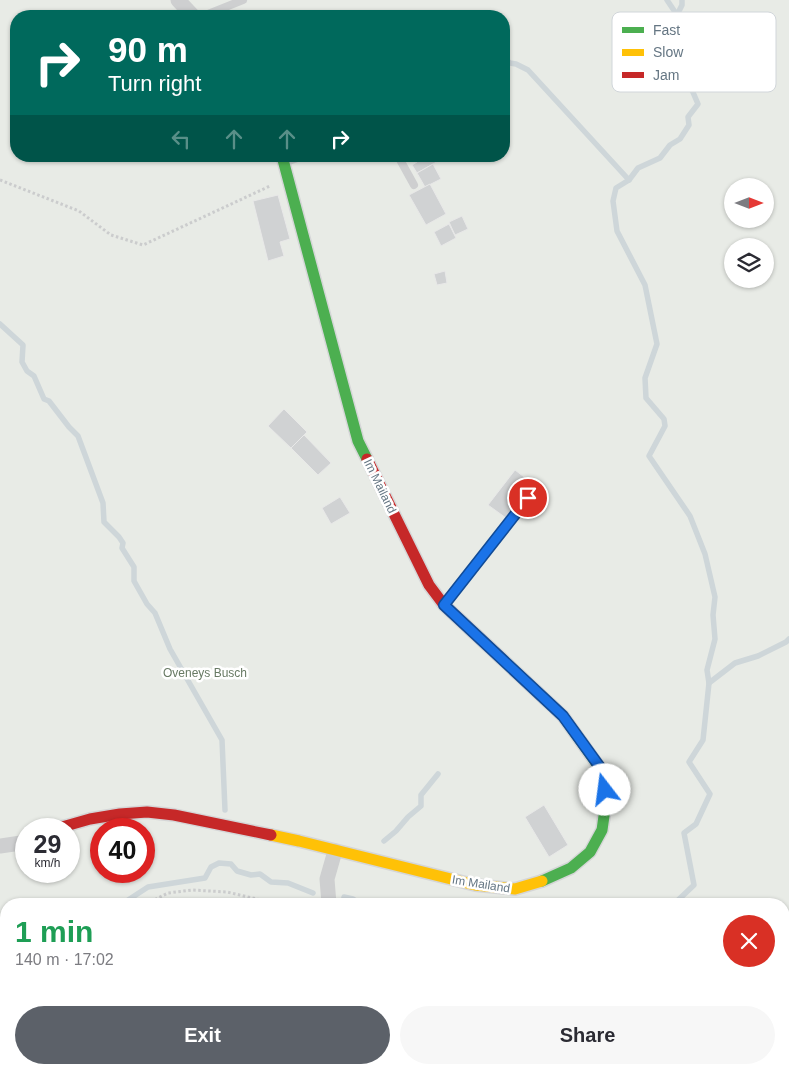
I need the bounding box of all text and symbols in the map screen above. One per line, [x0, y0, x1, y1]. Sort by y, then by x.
legend [612, 12, 776, 92]
text: Fast [653, 22, 680, 38]
icon: right [25, 30, 90, 95]
text: 90 m [108, 30, 188, 69]
text: Slow [653, 44, 684, 60]
text: Jam [653, 67, 679, 83]
text: Turn right [108, 71, 201, 96]
icon: left [167, 125, 195, 153]
icon: ahead [220, 125, 248, 153]
icon: ahead [273, 125, 301, 153]
icon: right [326, 125, 354, 153]
north arrow [724, 178, 774, 228]
map controls [724, 178, 774, 288]
button: layers [724, 238, 774, 288]
street label: Im Mailand [361, 457, 399, 515]
pin [507, 477, 549, 519]
icon: arrive [514, 484, 542, 512]
park label: Oveneys Busch [163, 666, 247, 680]
position arrow [578, 763, 630, 815]
speed limit sign: 40 [90, 818, 155, 883]
text: 29 [34, 830, 61, 858]
text: km/h [34, 856, 61, 870]
street label: Im Mailand [451, 872, 511, 896]
text: 1 min [15, 915, 93, 948]
button: close [723, 915, 775, 967]
text: 140 m · 17:02 [15, 951, 114, 968]
button: Exit [15, 1006, 390, 1064]
button: Share [400, 1006, 775, 1064]

